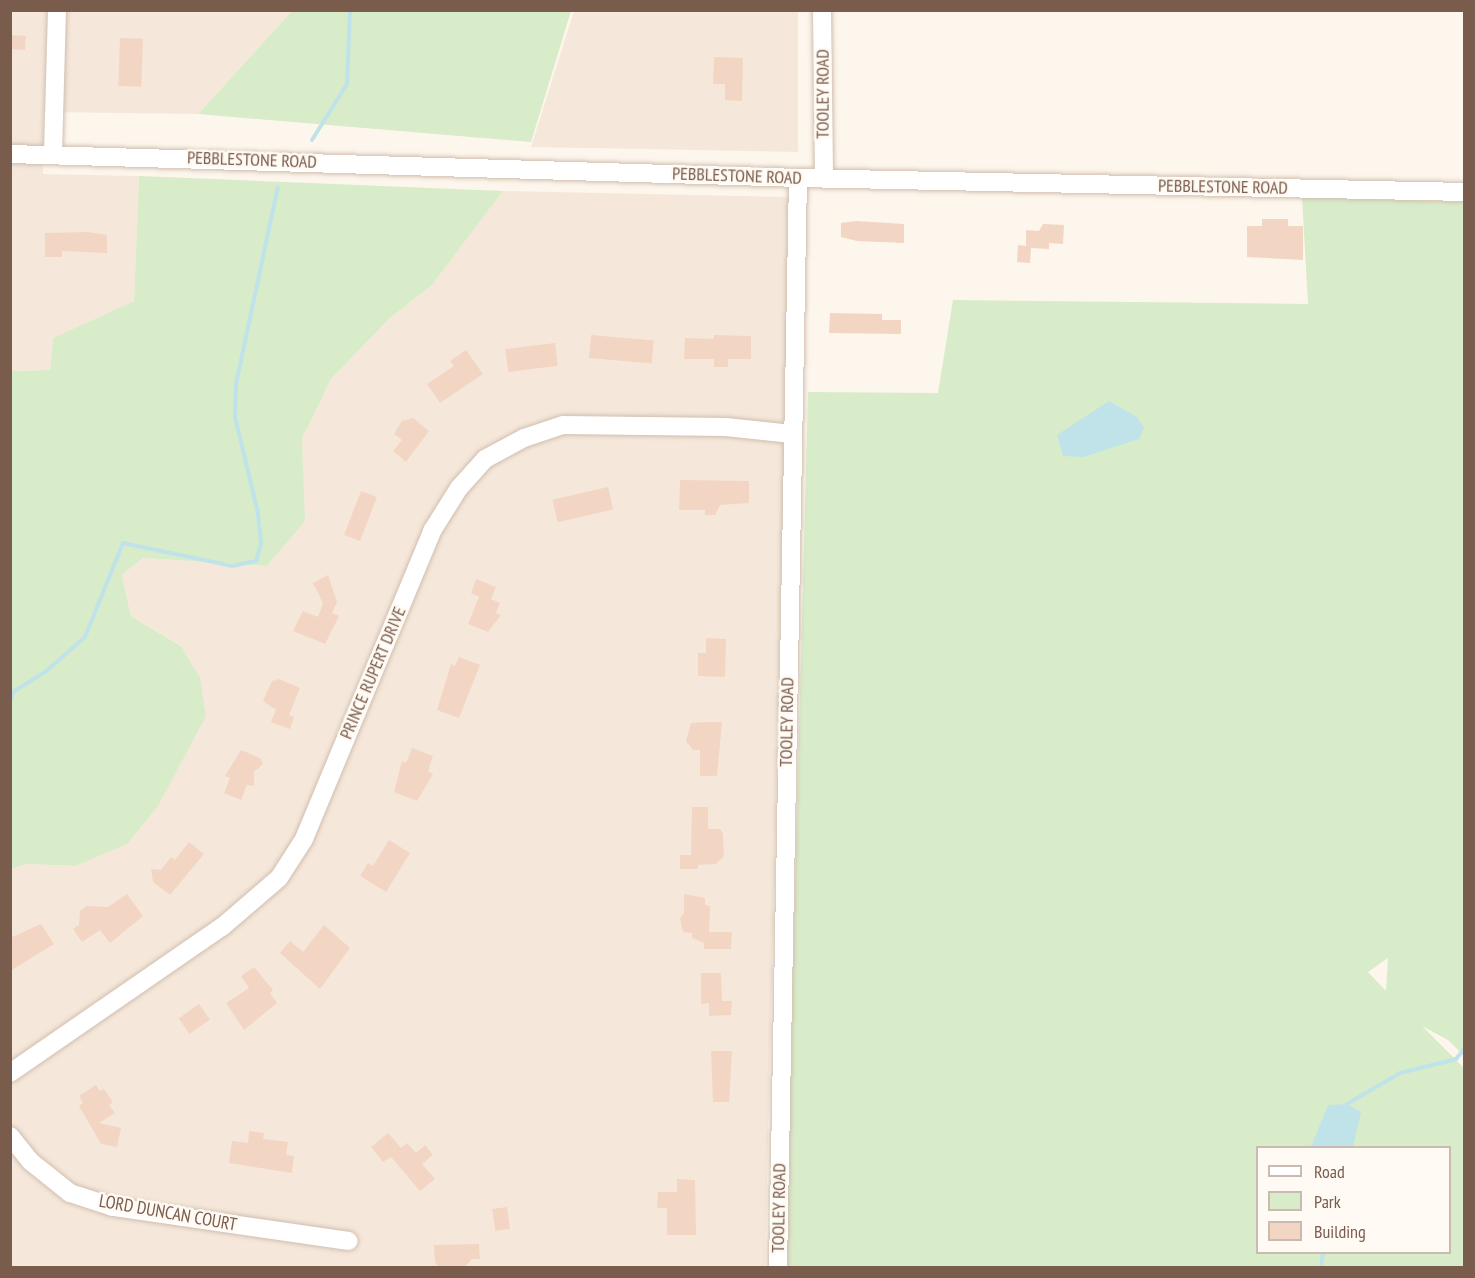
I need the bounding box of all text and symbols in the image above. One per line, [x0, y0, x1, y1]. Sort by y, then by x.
street label: TOOLEY ROAD [812, 49, 834, 139]
street label: PEBBLESTONE ROAD [187, 147, 317, 173]
street label: PEBBLESTONE ROAD [672, 163, 802, 189]
street label: PEBBLESTONE ROAD [1158, 175, 1288, 199]
street label: PRINCE RUPERT DRIVE [335, 603, 411, 743]
street label: TOOLEY ROAD [775, 677, 799, 767]
legend [1256, 1146, 1451, 1254]
text: Road [1314, 1160, 1345, 1183]
street label: TOOLEY ROAD [767, 1163, 791, 1253]
street label: LORD DUNCAN COURT [97, 1190, 239, 1236]
text: Park [1314, 1190, 1341, 1213]
text: Building [1314, 1220, 1366, 1243]

